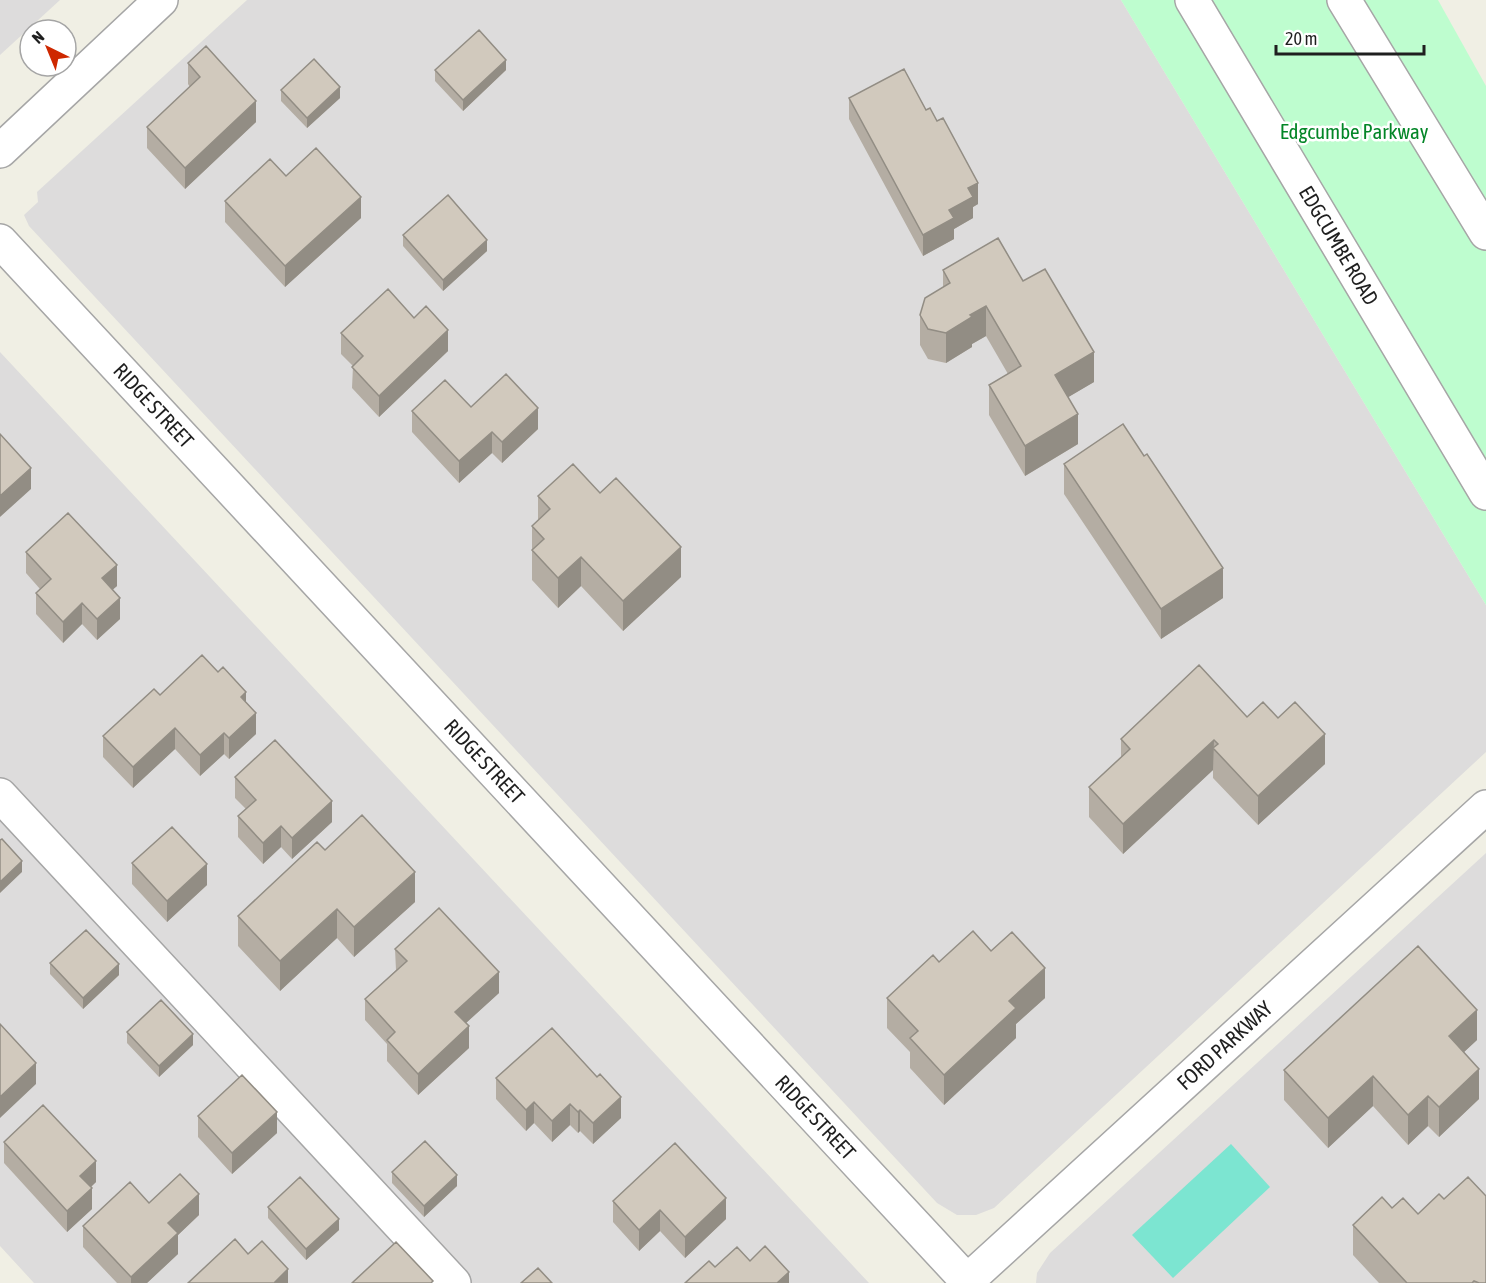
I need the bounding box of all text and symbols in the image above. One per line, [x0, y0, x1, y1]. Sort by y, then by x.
north arrow [18, 18, 78, 78]
scale bar [1276, 18, 1424, 56]
text: N [28, 27, 47, 47]
text: 20 m [1285, 28, 1317, 49]
park label: Edgcumbe Parkway [1280, 119, 1429, 143]
street label: EDGCUMBE ROAD [1295, 181, 1384, 309]
street label: RIDGE STREET [109, 358, 199, 452]
street label: RIDGE STREET [440, 714, 530, 808]
street label: FORD PARKWAY [1172, 995, 1277, 1094]
street label: RIDGE STREET [771, 1070, 861, 1164]

